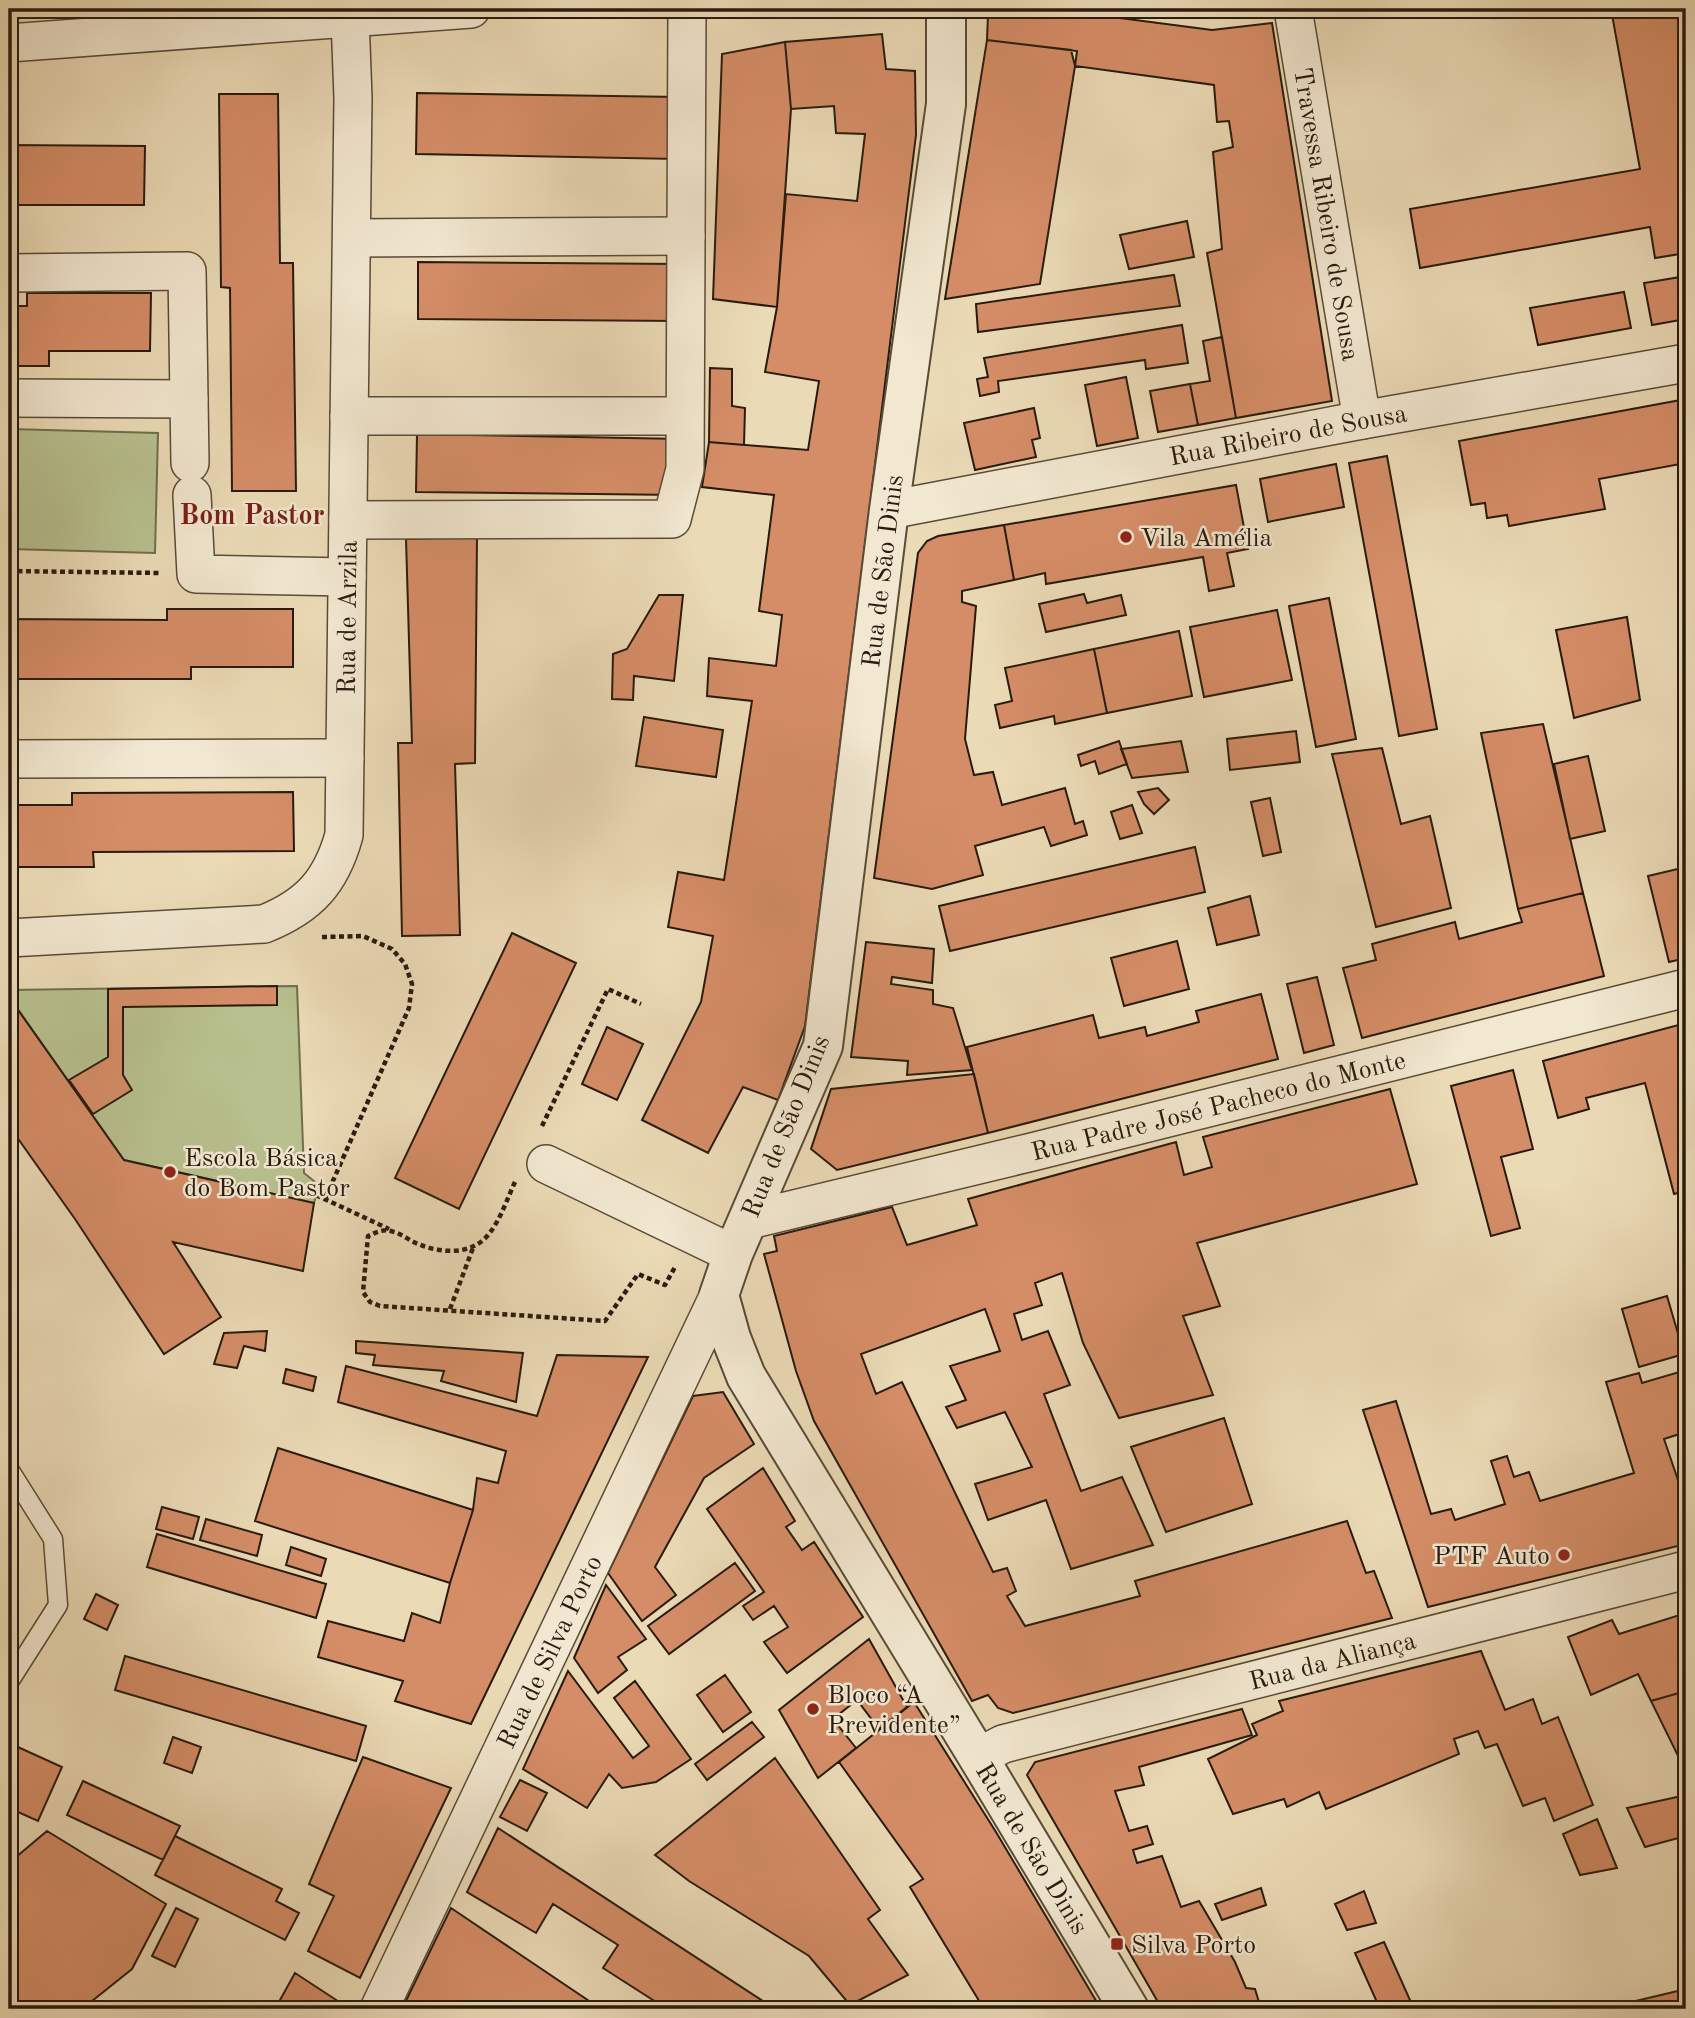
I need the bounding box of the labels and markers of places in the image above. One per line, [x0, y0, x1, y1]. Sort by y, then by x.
place label: Vila Amélia [1140, 526, 1273, 552]
marker: Vila Amélia [1118, 529, 1134, 545]
place label: Escola Básica do Bom Pastor [184, 1146, 350, 1202]
marker: Escola Básica do Bom Pastor [162, 1164, 178, 1180]
place label: PTF Auto [1433, 1544, 1550, 1570]
marker: PTF Auto [1556, 1547, 1572, 1563]
place label: Bloco “A Previdente” [827, 1683, 961, 1739]
marker: Bloco “A Previdente” [805, 1701, 821, 1717]
place label: Silva Porto [1131, 1933, 1256, 1959]
marker: Silva Porto [1109, 1936, 1125, 1952]

